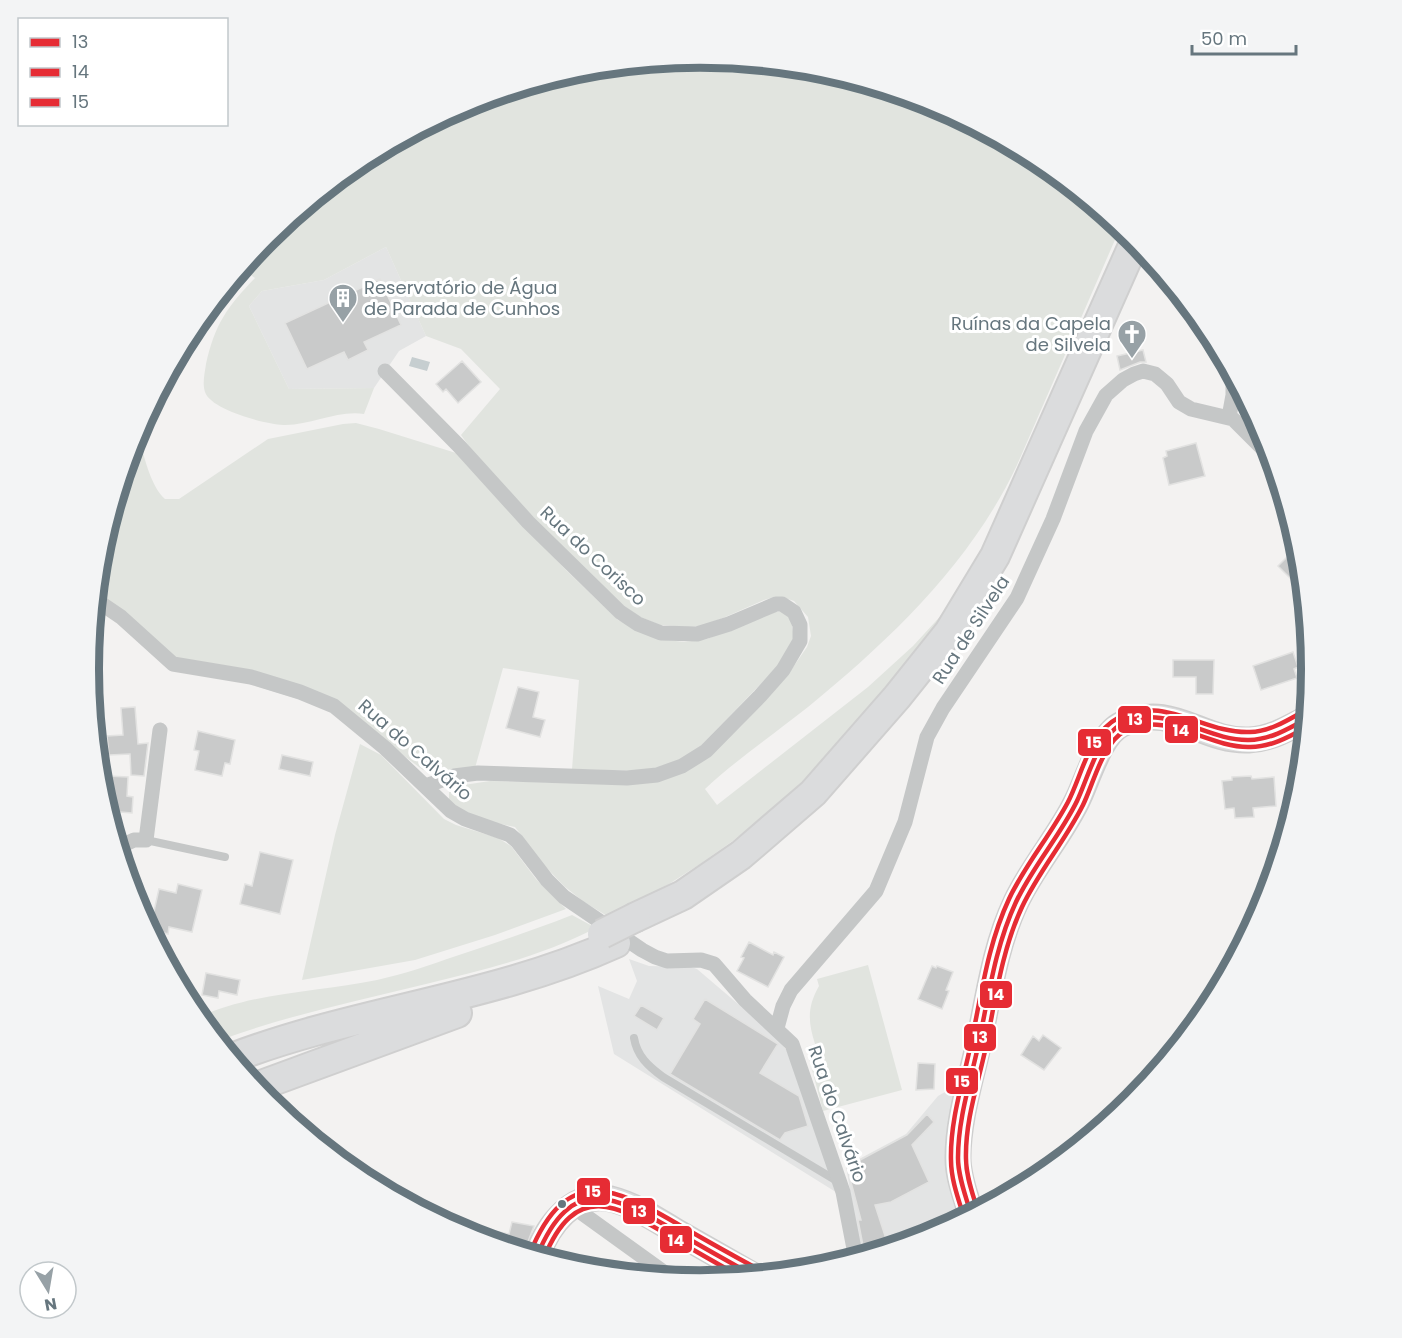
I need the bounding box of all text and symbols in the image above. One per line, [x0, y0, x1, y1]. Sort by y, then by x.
legend [18, 18, 228, 126]
scale bar [1192, 18, 1296, 56]
text: 50 m [1201, 26, 1247, 51]
text: 13 [72, 29, 88, 54]
text: 14 [72, 59, 89, 84]
text: 15 [72, 89, 89, 114]
place label: Reservatório de Água de Parada de Cunhos [364, 275, 560, 321]
building icon: Reservatório de Água de Parada de Cunhos [327, 282, 359, 324]
place label: Ruínas da Capela de Silvela [951, 311, 1111, 357]
church icon: Ruínas da Capela de Silvela [1116, 318, 1148, 360]
street label: Rua do Corisco [535, 500, 652, 611]
street label: Rua de Silvela [926, 571, 1015, 689]
street label: Rua do Calvário [353, 693, 478, 806]
line badge: 13 [1117, 705, 1152, 734]
text: 13 [1127, 708, 1143, 731]
line badge: 14 [1164, 715, 1199, 744]
text: 14 [1173, 719, 1190, 742]
line badge: 15 [1077, 728, 1112, 757]
text: 15 [1086, 731, 1102, 754]
line badge: 14 [979, 980, 1013, 1009]
text: 14 [988, 983, 1005, 1006]
line badge: 13 [963, 1023, 997, 1052]
text: 13 [972, 1026, 988, 1049]
street label: Rua do Calvário [802, 1042, 873, 1186]
line badge: 15 [945, 1067, 979, 1095]
text: 15 [954, 1070, 970, 1093]
line badge: 15 [576, 1177, 611, 1206]
text: 15 [585, 1180, 601, 1203]
line badge: 13 [622, 1197, 656, 1225]
unlabelled marker [556, 1198, 568, 1210]
text: 13 [631, 1200, 647, 1223]
line badge: 14 [659, 1225, 693, 1254]
text: 14 [668, 1229, 685, 1252]
north arrow [18, 1260, 78, 1320]
text: N [43, 1292, 59, 1317]

